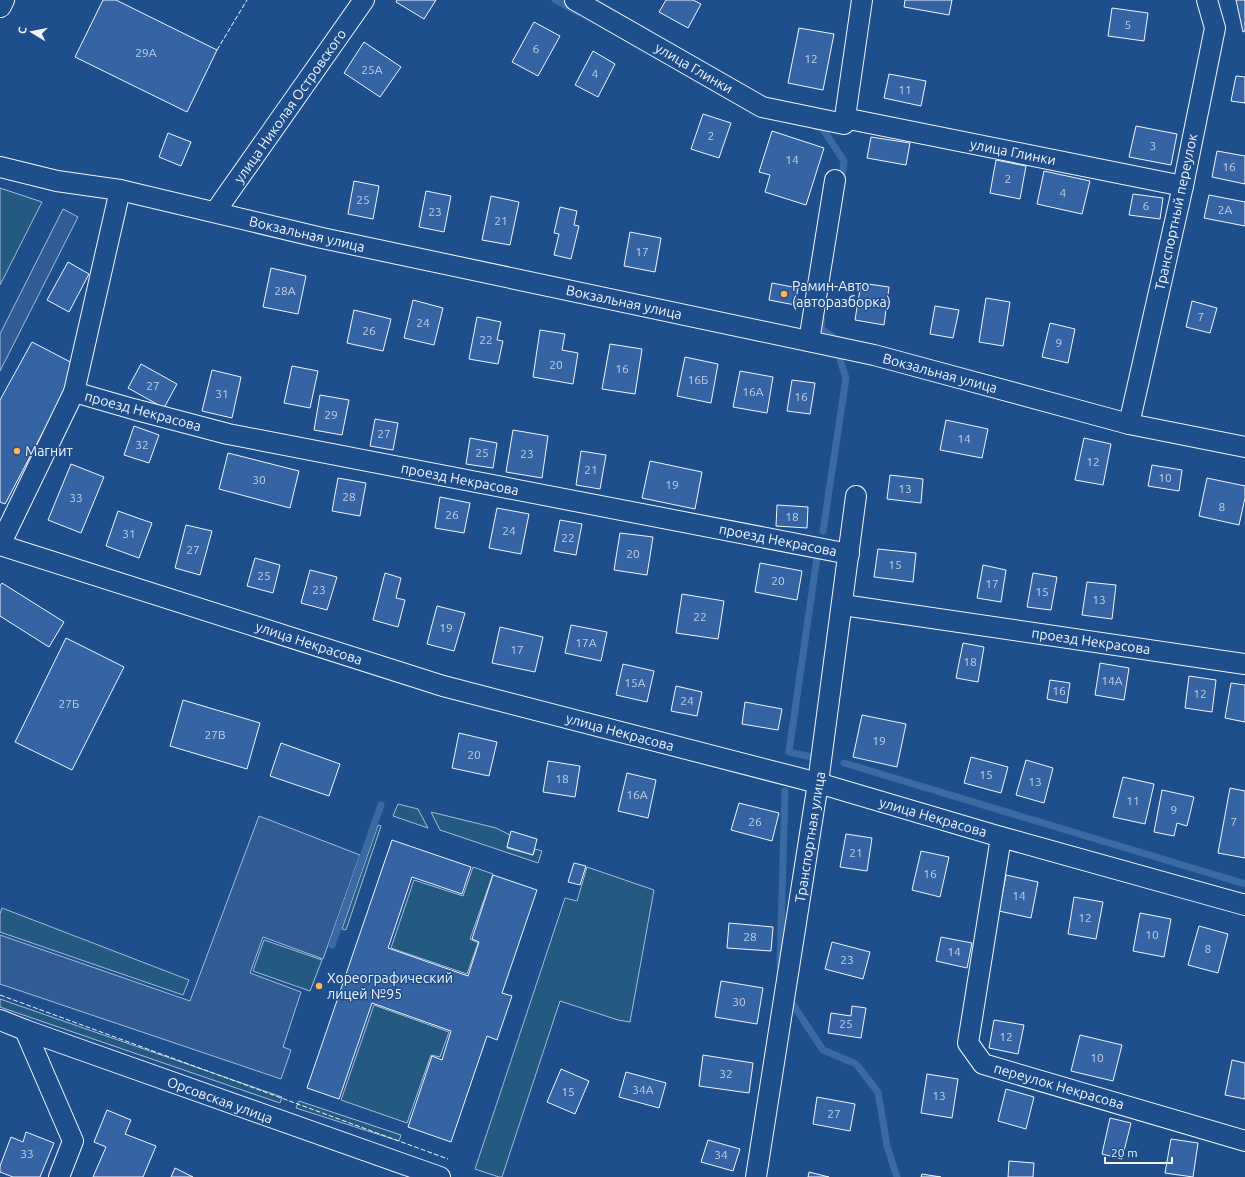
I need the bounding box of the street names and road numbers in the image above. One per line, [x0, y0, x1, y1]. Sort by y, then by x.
street label: улица Николая Островского [231, 26, 349, 186]
street label: улица Глинки [652, 39, 736, 97]
street label: Транспортный переулок [1152, 132, 1200, 292]
street label: улица Глинки [969, 136, 1057, 168]
street label: Вокзальная улица [248, 213, 366, 255]
street label: Вокзальная улица [565, 282, 683, 322]
street label: Вокзальная улица [881, 350, 999, 396]
street label: проезд Некрасова [83, 388, 203, 434]
street label: проезд Некрасова [400, 460, 520, 498]
street label: проезд Некрасова [718, 521, 838, 559]
street label: улица Некрасова [254, 618, 364, 668]
street label: проезд Некрасова [1031, 625, 1151, 657]
street label: улица Некрасова [564, 710, 676, 754]
street label: Транспортная улица [792, 770, 828, 904]
street label: улица Некрасова [877, 794, 989, 840]
street label: переулок Некрасова [992, 1060, 1126, 1112]
street label: Орсовская улица [165, 1073, 275, 1127]

